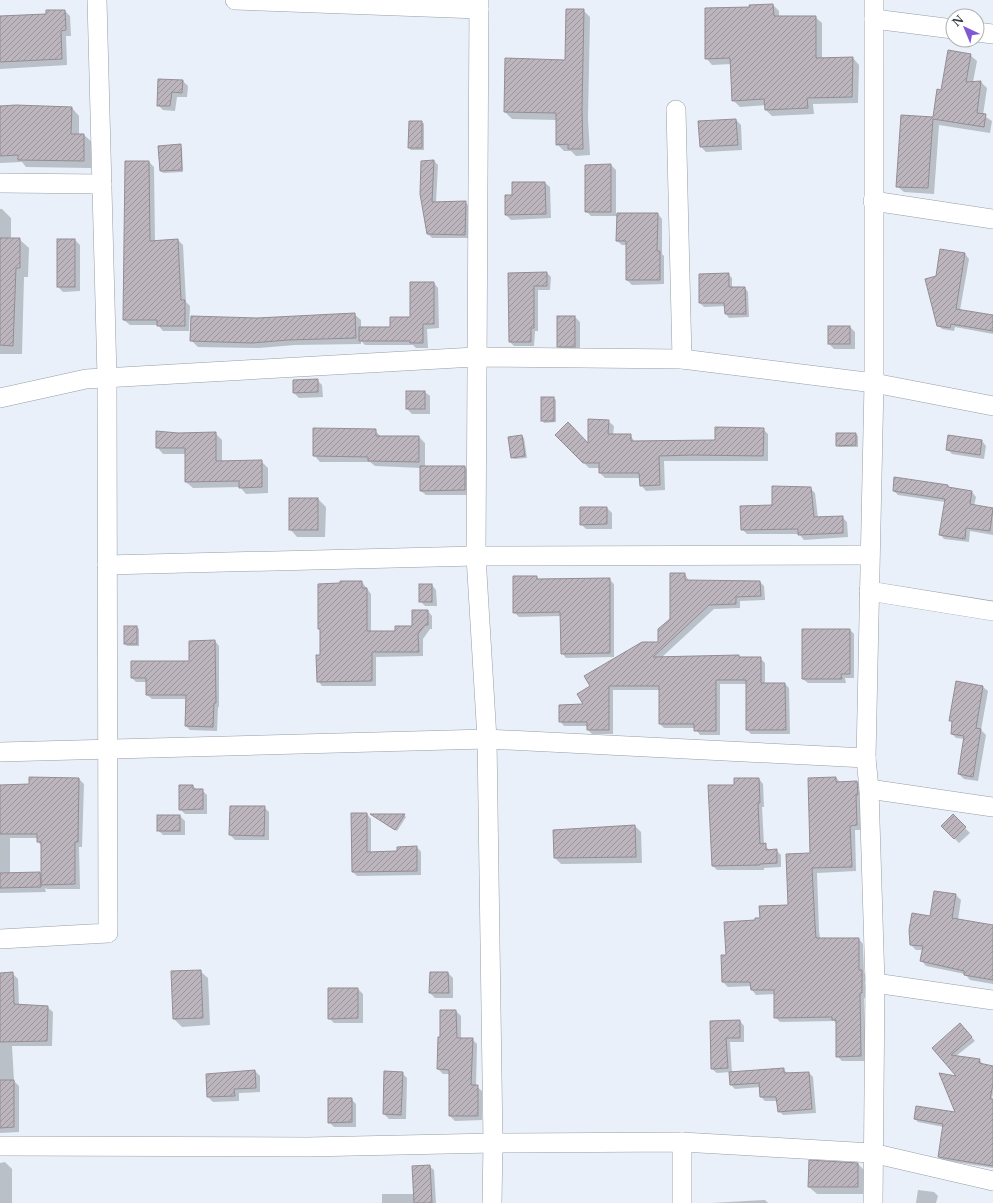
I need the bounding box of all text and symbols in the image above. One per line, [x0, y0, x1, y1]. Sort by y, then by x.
north arrow [945, 8, 985, 48]
text: N [949, 12, 967, 29]

